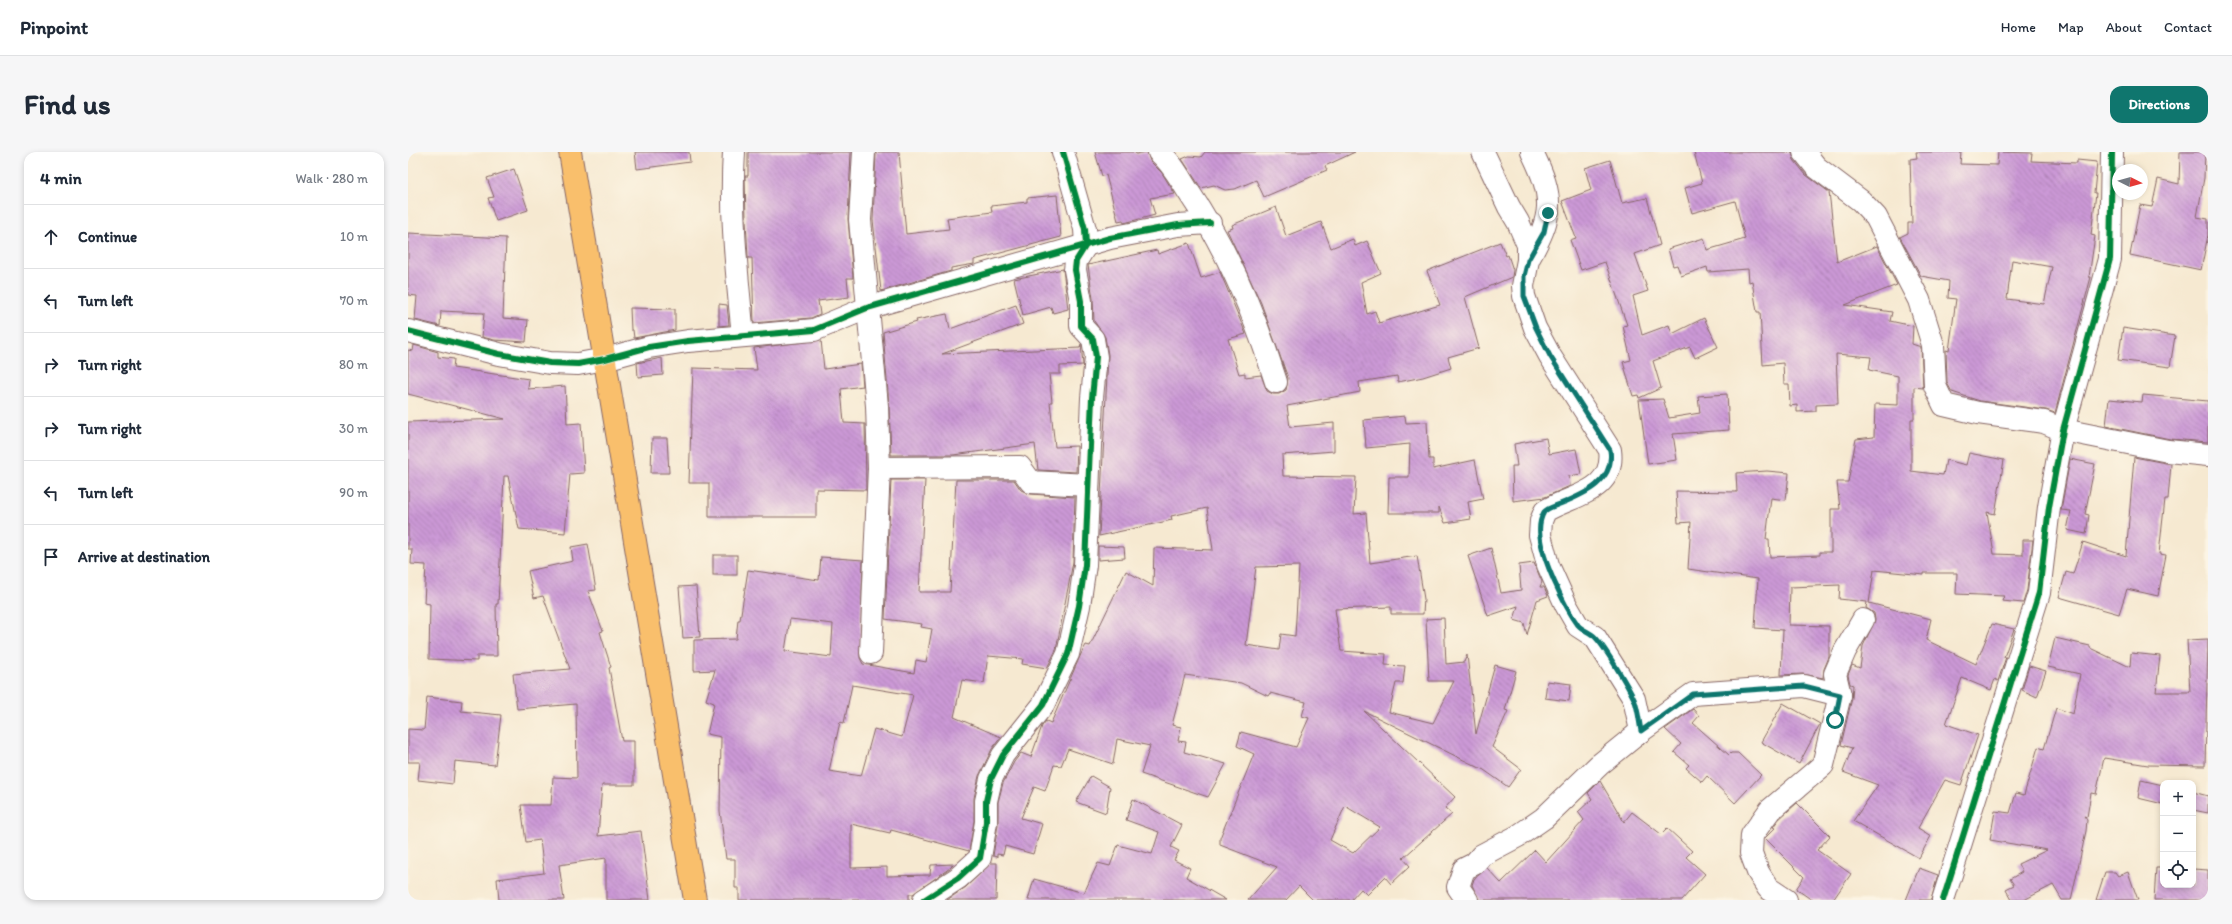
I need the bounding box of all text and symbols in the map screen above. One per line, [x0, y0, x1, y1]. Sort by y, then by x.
text: Pinpoint [20, 16, 88, 39]
text: Home [2001, 19, 2036, 36]
text: Map [2058, 19, 2084, 36]
text: About [2106, 19, 2142, 36]
text: Contact [2164, 19, 2212, 36]
button: Directions [2110, 86, 2208, 123]
text: Find us [24, 87, 111, 121]
north arrow [2112, 164, 2148, 200]
text: 4 min [40, 168, 82, 188]
text: Walk · 280 m [295, 171, 368, 186]
route end [1539, 204, 1557, 222]
icon: ahead [40, 226, 62, 248]
text: Continue [78, 228, 137, 246]
text: 10 m [340, 229, 368, 244]
icon: left [40, 290, 62, 312]
text: Turn left [78, 292, 133, 310]
text: 70 m [340, 293, 368, 308]
icon: right [40, 354, 62, 376]
text: Turn right [78, 356, 142, 374]
text: 80 m [339, 357, 368, 372]
icon: right [40, 418, 62, 440]
text: Turn right [78, 420, 142, 438]
text: 30 m [339, 421, 368, 436]
icon: left [40, 482, 62, 504]
text: Turn left [78, 484, 133, 502]
text: 90 m [339, 485, 368, 500]
icon: arrive [40, 546, 62, 568]
text: Arrive at destination [78, 548, 210, 566]
route start [1826, 711, 1844, 729]
map controls [2160, 780, 2196, 888]
button: + [2160, 780, 2196, 816]
button: − [2160, 816, 2196, 852]
button: locate [2160, 852, 2196, 888]

